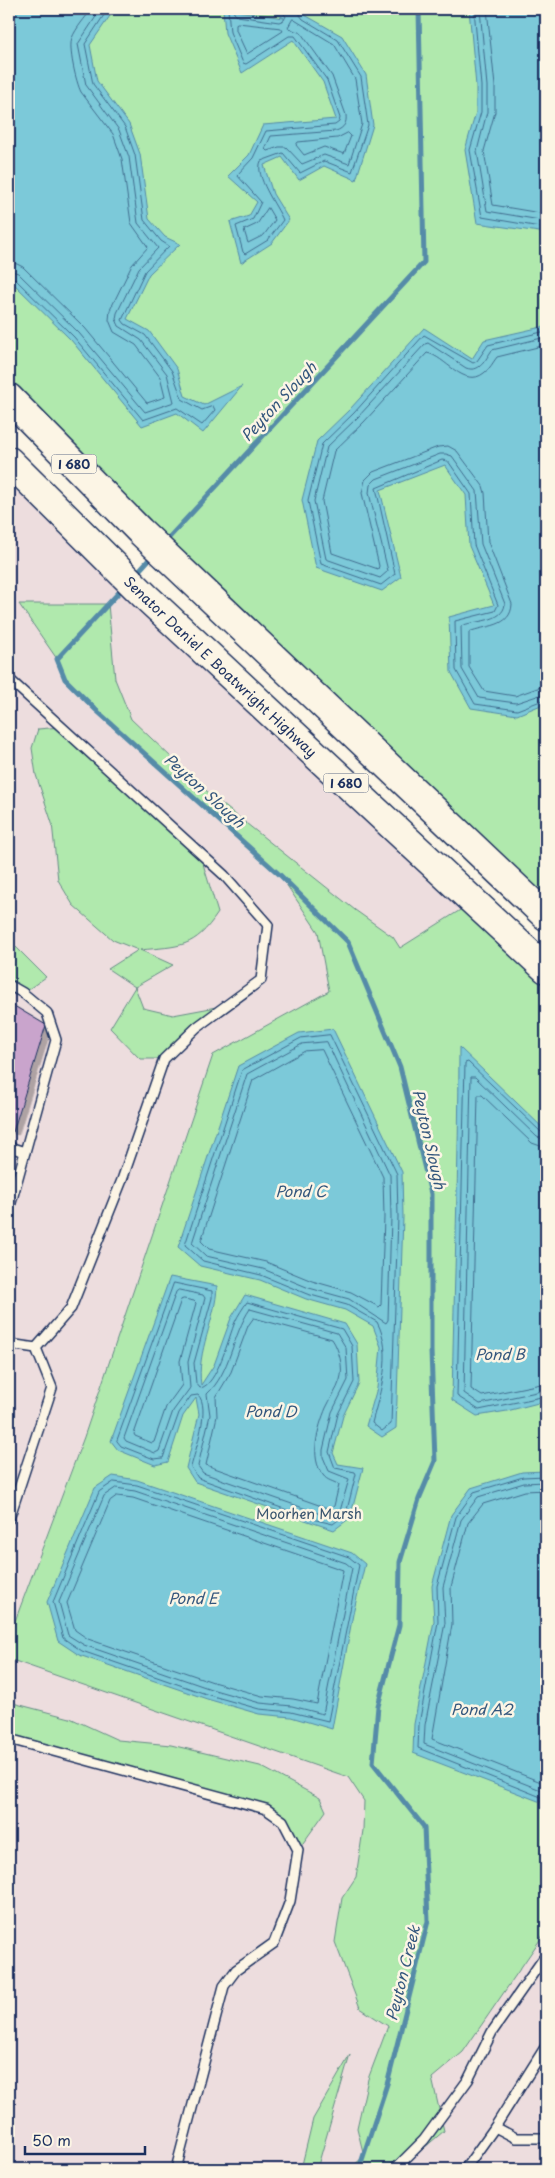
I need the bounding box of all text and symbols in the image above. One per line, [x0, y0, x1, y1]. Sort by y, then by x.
water label: Peyton Slough [235, 355, 322, 446]
road number: I 680 [52, 454, 96, 474]
street label: Senator Daniel E Boatwright Highway [120, 571, 322, 762]
water label: Peyton Slough [159, 747, 251, 833]
road number: I 680 [324, 774, 368, 792]
water label: Peyton Slough [407, 1087, 453, 1192]
water label: Pond C [275, 1179, 328, 1202]
water label: Pond B [475, 1342, 527, 1365]
water label: Pond D [245, 1399, 298, 1422]
park label: Moorhen Marsh [256, 1503, 362, 1524]
water label: Pond E [168, 1586, 220, 1609]
water label: Pond A2 [451, 1697, 514, 1720]
water label: Peyton Creek [379, 1922, 425, 2023]
scale bar [25, 2123, 145, 2155]
text: 50 m [32, 2128, 71, 2151]

